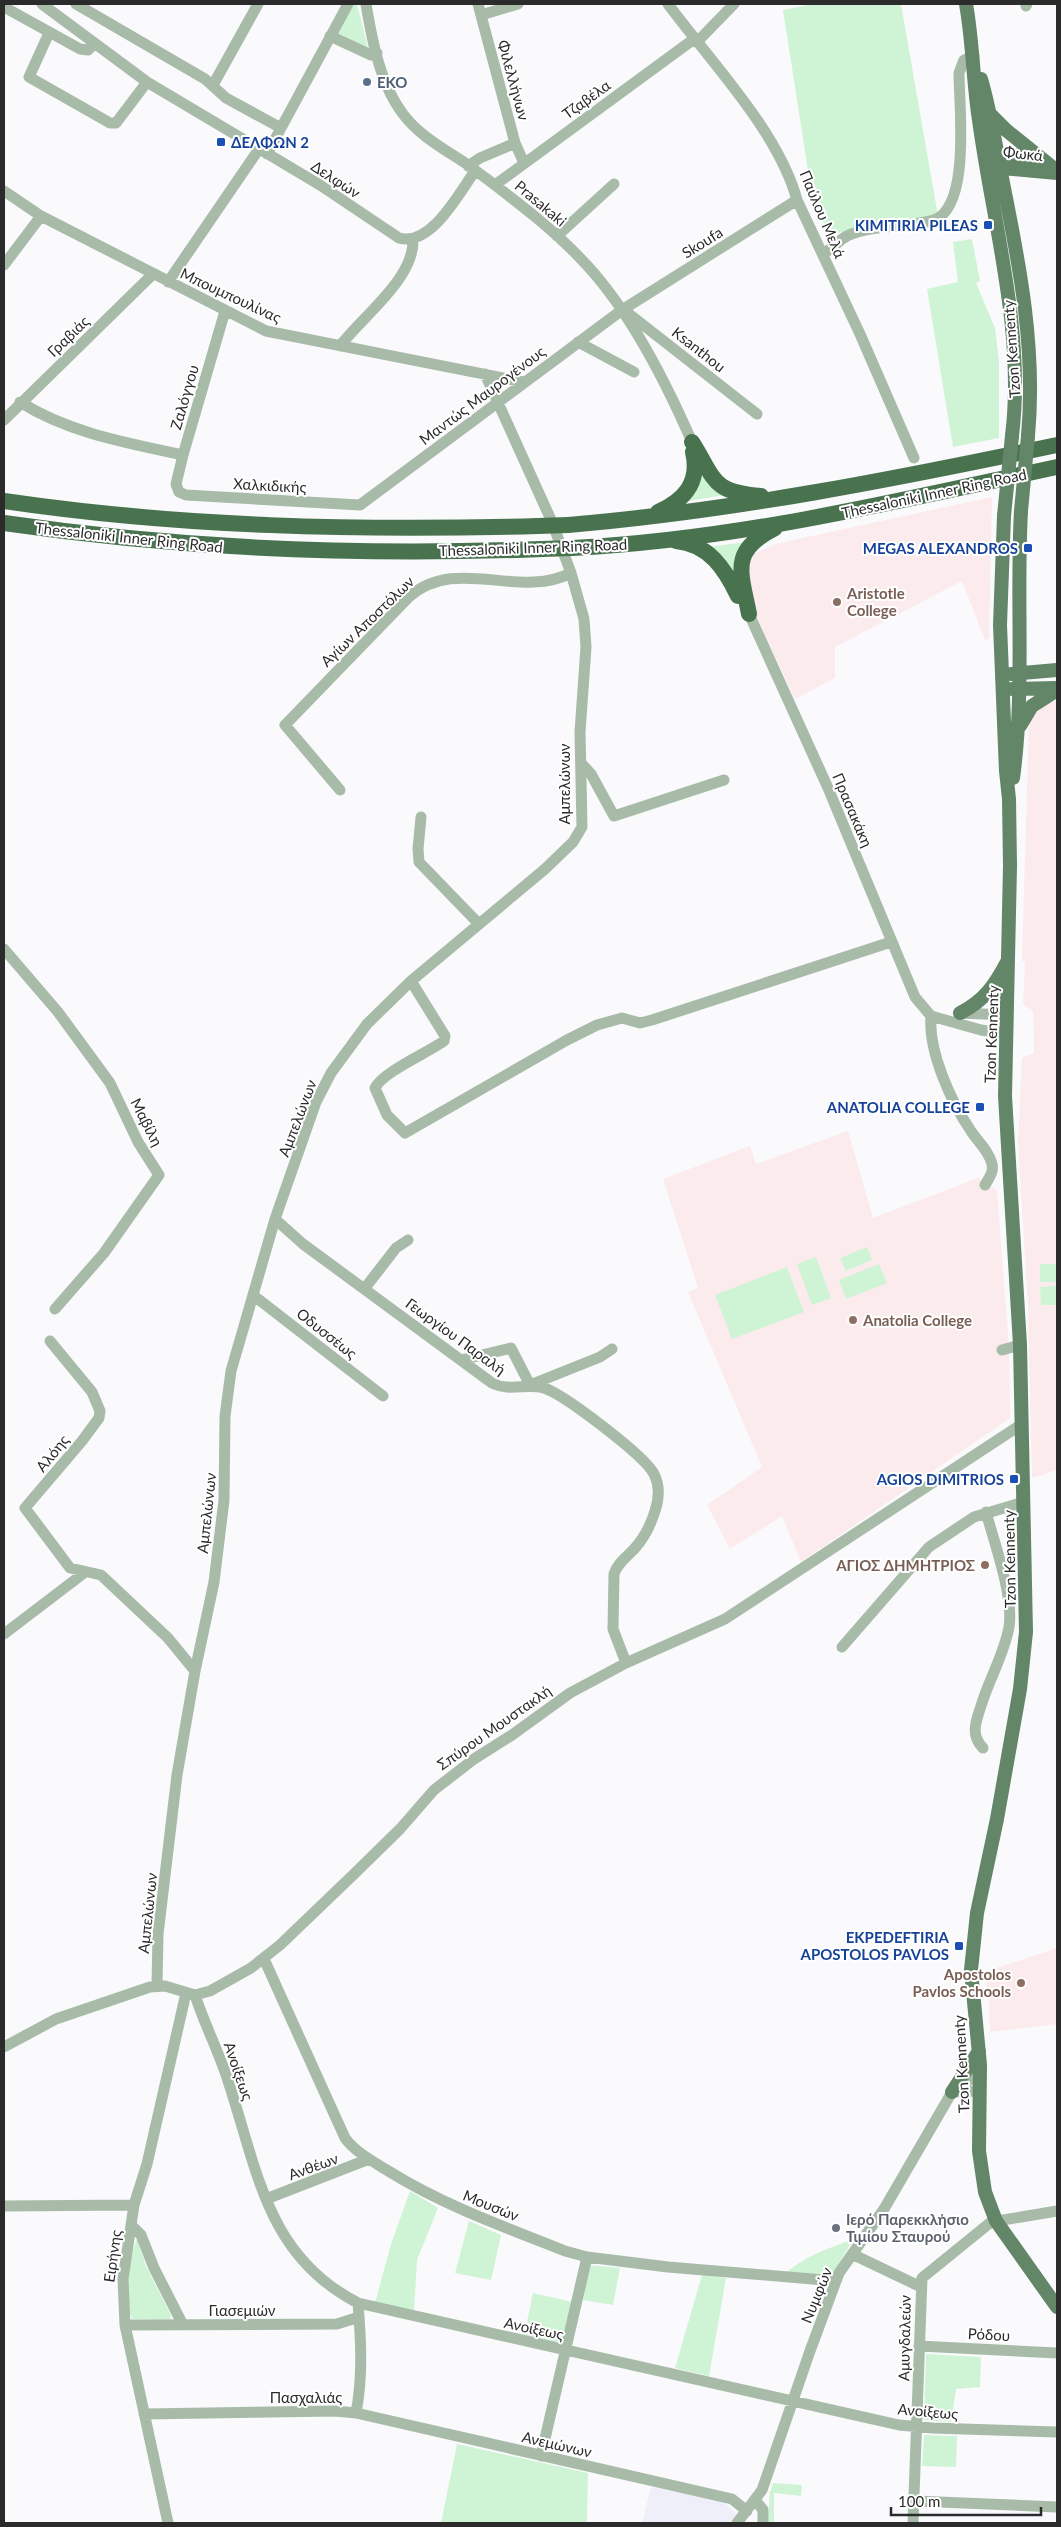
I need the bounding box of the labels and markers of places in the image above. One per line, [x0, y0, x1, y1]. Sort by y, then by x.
place label: EKO [377, 73, 407, 91]
marker: EKO [361, 76, 373, 88]
place label: ΔΕΛΦΩΝ 2 [231, 133, 309, 151]
marker: ΔΕΛΦΩΝ 2 [215, 136, 227, 148]
place label: KIMITIRIA PILEAS [855, 216, 978, 234]
marker: KIMITIRIA PILEAS [982, 219, 994, 231]
place label: MEGAS ALEXANDROS [863, 539, 1018, 557]
marker: MEGAS ALEXANDROS [1022, 542, 1034, 554]
place label: Aristotle College [846, 584, 905, 619]
marker: Aristotle College [831, 596, 843, 608]
place label: ANATOLIA COLLEGE [826, 1098, 970, 1116]
marker: ANATOLIA COLLEGE [974, 1101, 986, 1113]
place label: Anatolia College [862, 1311, 972, 1329]
marker: Anatolia College [847, 1314, 859, 1326]
place label: AGIOS DIMITRIOS [876, 1470, 1004, 1488]
marker: AGIOS DIMITRIOS [1008, 1473, 1020, 1485]
place label: ΆΓΙΟΣ ΔΗΜΗΤΡΙΟΣ [835, 1556, 975, 1574]
marker: ΆΓΙΟΣ ΔΗΜΗΤΡΙΟΣ [979, 1559, 991, 1571]
place label: EKPEDEFTIRIA APOSTOLOS PAVLOS [800, 1928, 950, 1963]
marker: EKPEDEFTIRIA APOSTOLOS PAVLOS [953, 1940, 965, 1952]
place label: Apostolos Pavlos Schools [913, 1965, 1011, 2000]
marker: Apostolos Pavlos Schools [1015, 1977, 1027, 1989]
place label: Ιερό Παρεκκλήσιο Τιμίου Σταυρού [846, 2210, 969, 2245]
marker: Ιερό Παρεκκλήσιο Τιμίου Σταυρού [830, 2222, 842, 2234]

